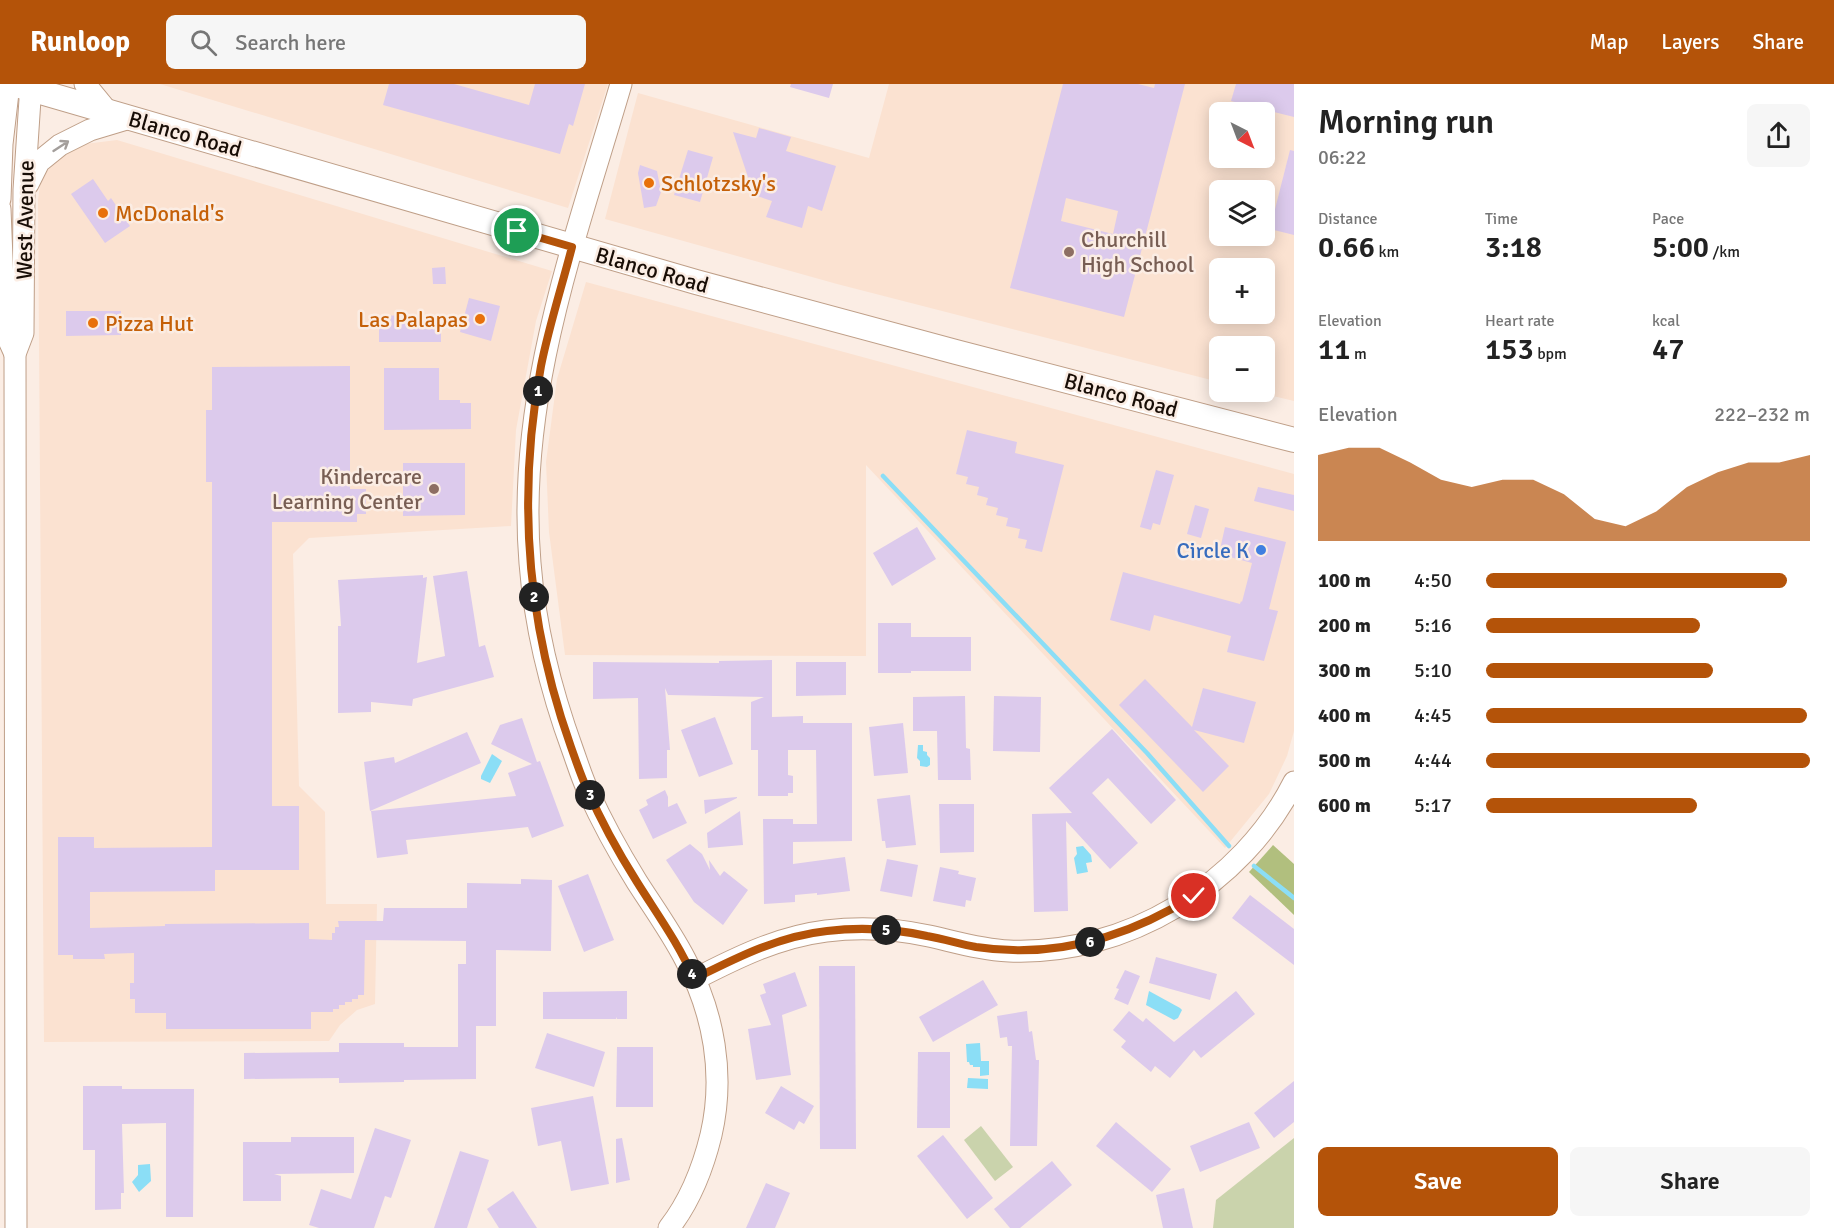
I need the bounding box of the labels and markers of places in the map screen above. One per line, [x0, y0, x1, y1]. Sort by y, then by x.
place label: Schlotzsky's [661, 170, 776, 197]
marker: Schlotzsky's [642, 176, 656, 190]
place label: McDonald's [115, 200, 224, 227]
pin [491, 205, 542, 256]
marker: McDonald's [96, 206, 110, 220]
place label: Churchill High School [1081, 226, 1194, 278]
marker: Churchill High School [1062, 245, 1076, 259]
place label: Las Palapas [358, 306, 468, 333]
place label: Pizza Hut [105, 310, 194, 337]
marker: Las Palapas [473, 312, 487, 326]
marker: Pizza Hut [86, 316, 100, 330]
pin: 1 [523, 376, 553, 406]
place label: Kindercare Learning Center [272, 463, 422, 515]
marker: Kindercare Learning Center [427, 482, 441, 496]
place label: Circle K [1177, 537, 1249, 564]
marker: Circle K [1254, 543, 1268, 557]
pin: 2 [519, 582, 549, 612]
pin: 3 [575, 780, 605, 810]
pin [1168, 870, 1219, 921]
pin: 5 [871, 915, 901, 945]
pin: 6 [1075, 927, 1105, 957]
pin: 4 [677, 959, 707, 989]

